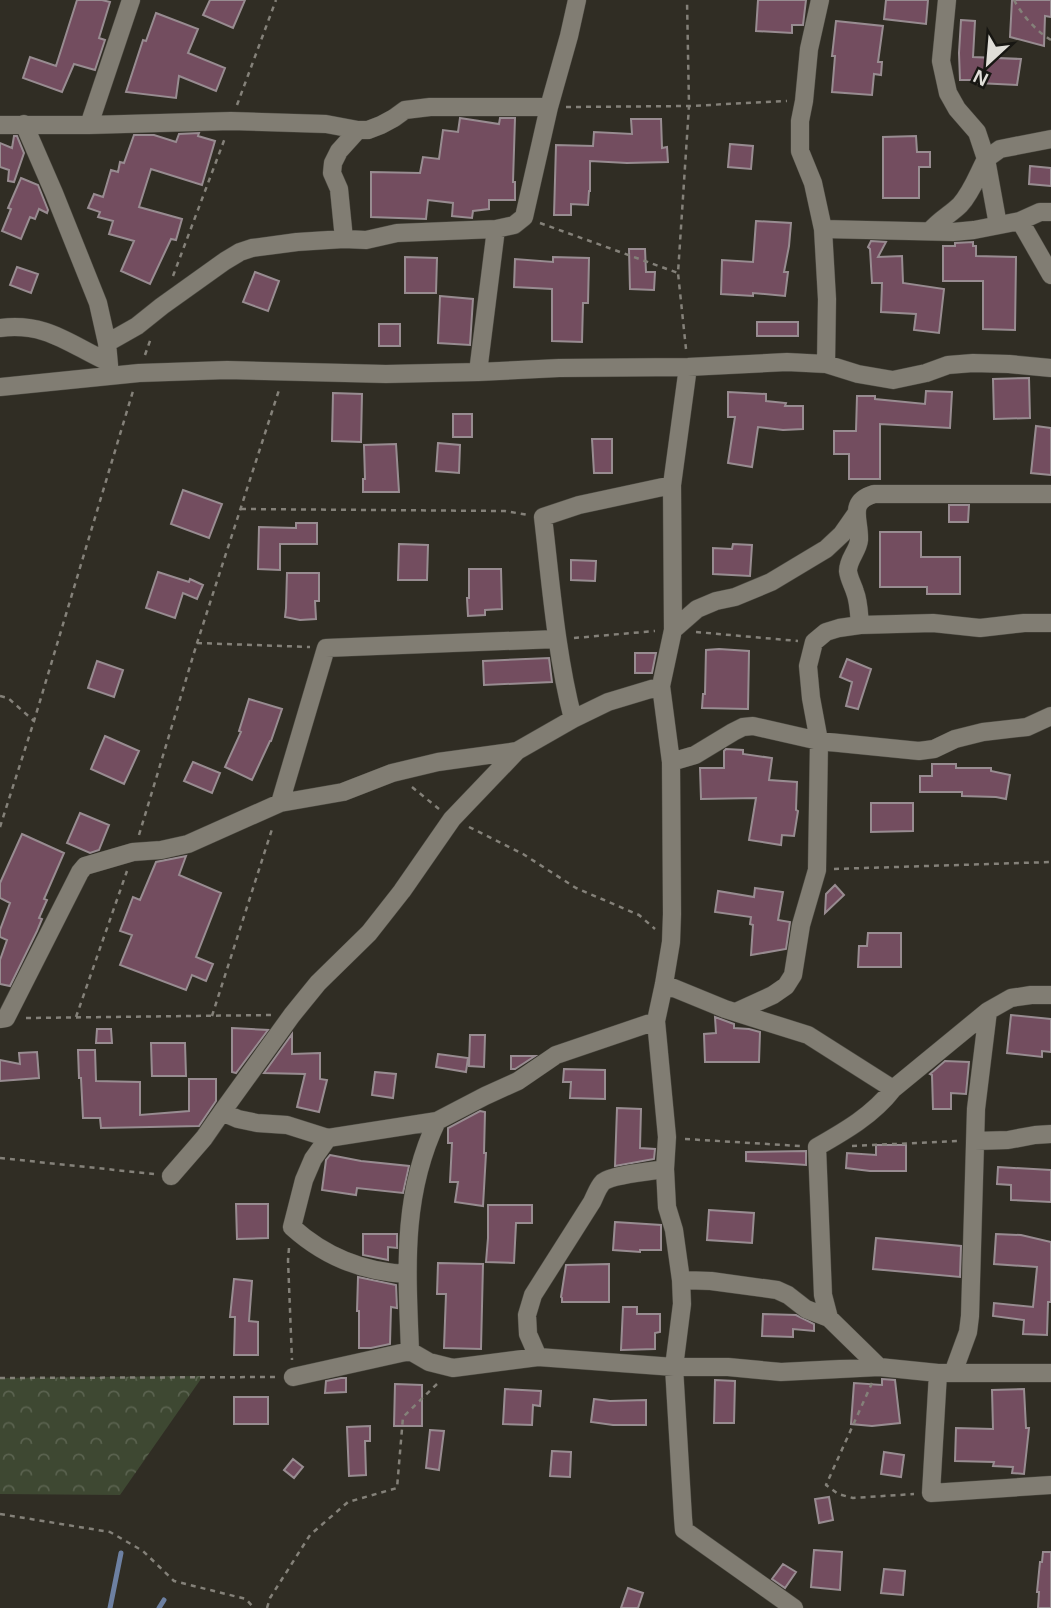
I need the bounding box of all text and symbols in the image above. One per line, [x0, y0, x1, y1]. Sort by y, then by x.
north arrow [953, 28, 1023, 98]
text: N [970, 65, 992, 90]

